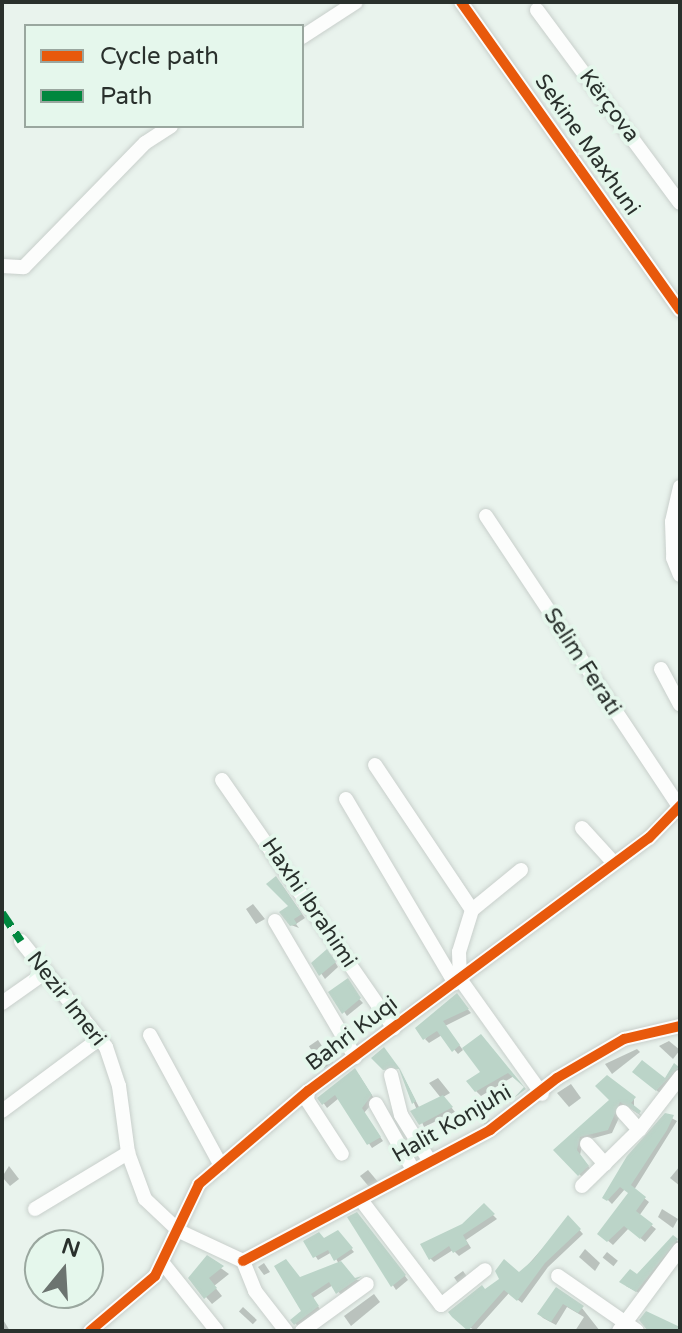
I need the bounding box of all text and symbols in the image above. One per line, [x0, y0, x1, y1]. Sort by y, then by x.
legend [24, 24, 304, 128]
text: Cycle path [100, 42, 219, 71]
street label: Kërçova [573, 64, 645, 148]
street label: Sekine Maxhuni [529, 69, 645, 221]
text: Path [100, 82, 153, 111]
street label: Selim Ferati [538, 604, 626, 720]
street label: Haxhi Ibrahimi [256, 833, 362, 973]
street label: Nezir Imeri [21, 946, 111, 1052]
street label: Bahri Kuqi [301, 991, 403, 1077]
street label: Halit Konjuhi [388, 1079, 516, 1169]
north arrow [24, 1229, 104, 1309]
text: N [58, 1233, 83, 1263]

